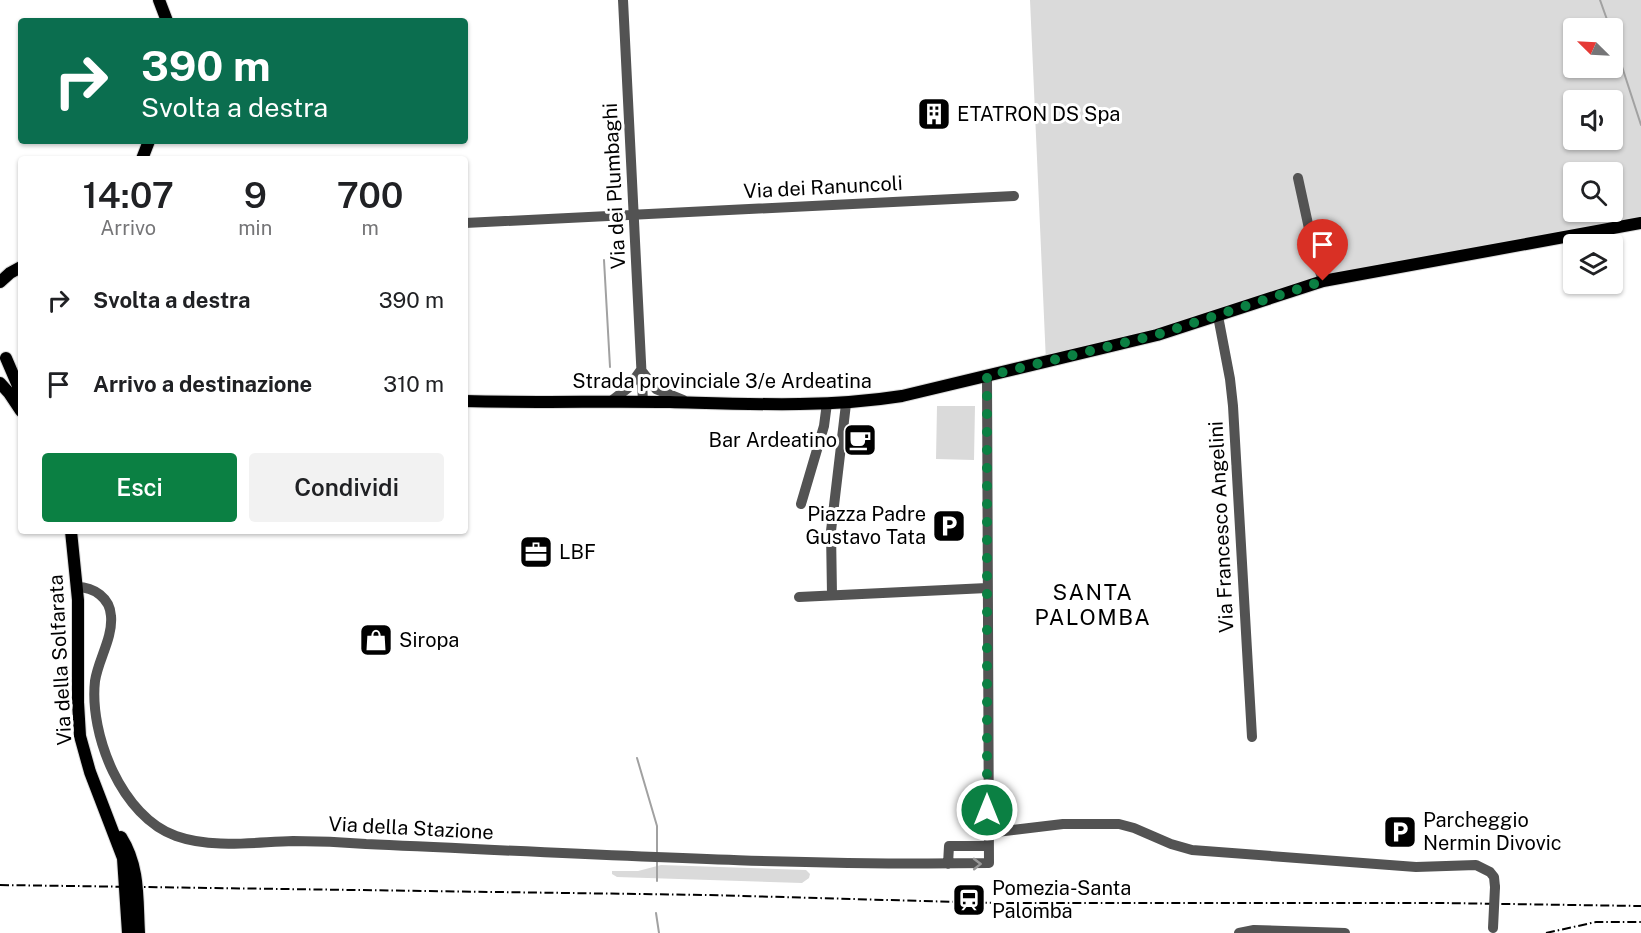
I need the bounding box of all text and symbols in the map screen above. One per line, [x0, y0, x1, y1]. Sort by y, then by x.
north arrow [1563, 18, 1623, 78]
map controls [1563, 18, 1623, 294]
text: 390 m [141, 41, 271, 90]
icon: right [42, 42, 120, 120]
button: sound [1563, 90, 1623, 150]
text: Svolta a destra [141, 91, 328, 123]
building icon: ETATRON DS Spa [916, 96, 952, 132]
street label: Via dei Plumbaghi [598, 102, 630, 270]
place label: ETATRON DS Spa [957, 102, 1120, 126]
button: search [1563, 162, 1623, 222]
street label: Via dei Ranuncoli [743, 171, 903, 203]
text: 14:07 [82, 174, 174, 216]
text: 9 [244, 174, 267, 216]
text: 700 [337, 174, 403, 216]
text: Arrivo [100, 216, 156, 240]
text: min [238, 216, 272, 240]
text: m [361, 216, 379, 240]
pin [1297, 219, 1348, 281]
icon: arrive [1306, 228, 1339, 261]
button: layers [1563, 234, 1623, 294]
icon: right [42, 284, 75, 317]
text: Svolta a destra [93, 287, 250, 313]
text: 390 m [379, 287, 444, 313]
icon: arrive [42, 368, 75, 401]
street label: Strada provinciale 3/e Ardeatina [572, 369, 872, 393]
text: Arrivo a destinazione [93, 371, 312, 397]
text: 310 m [383, 371, 444, 397]
street label: Via Francesco Angelini [1203, 421, 1239, 633]
cafe icon: Bar Ardeatino [842, 422, 878, 458]
place label: Bar Ardeatino [709, 428, 837, 452]
button: Esci [42, 453, 237, 522]
button: Condividi [249, 453, 444, 522]
place label: Piazza Padre Gustavo Tata [805, 502, 926, 549]
parking icon: Piazza Padre Gustavo Tata [931, 508, 967, 544]
office icon: LBF [518, 534, 554, 570]
place label: LBF [559, 540, 596, 564]
street label: Via della Solfarata [44, 574, 76, 746]
district label: SANTA PALOMBA [1035, 579, 1151, 630]
shop icon: Siropa [358, 622, 394, 658]
place label: Siropa [399, 628, 459, 652]
position arrow [955, 778, 1019, 842]
place label: Parcheggio Nermin Divovic [1423, 808, 1562, 855]
street label: Via della Stazione [328, 812, 494, 844]
parking icon: Parcheggio Nermin Divovic [1382, 814, 1418, 850]
one-way arrow [973, 857, 982, 870]
place label: Pomezia-Santa Palomba [992, 876, 1131, 923]
station icon: Pomezia-Santa Palomba [951, 882, 987, 918]

